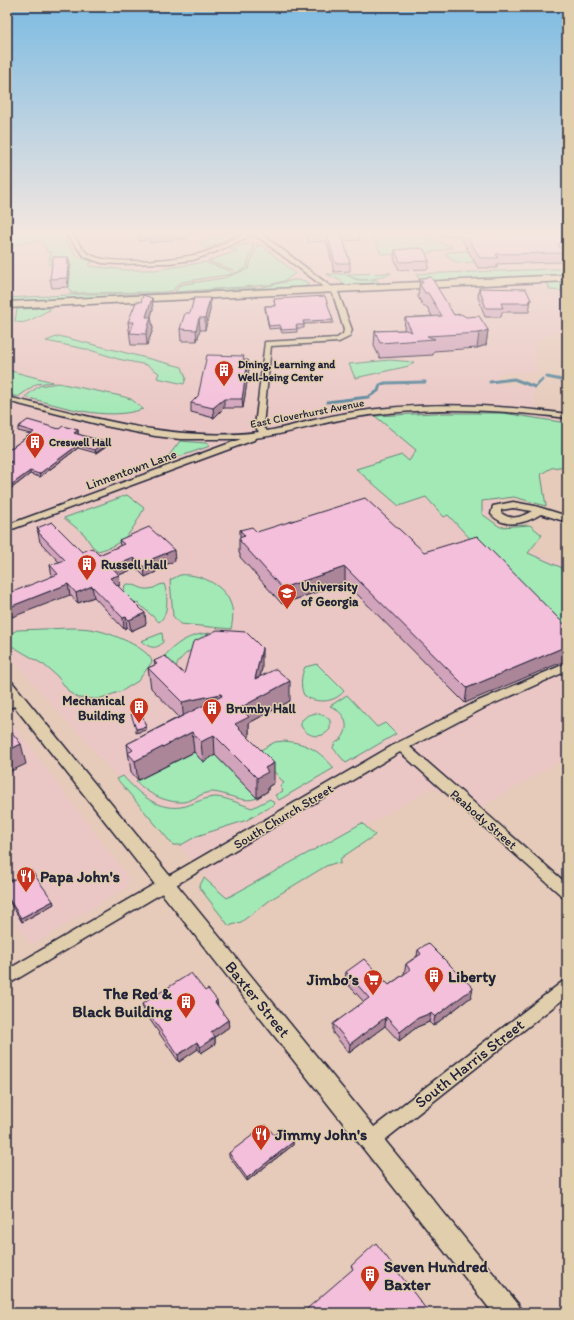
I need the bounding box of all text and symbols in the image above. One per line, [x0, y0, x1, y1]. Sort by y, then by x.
place label: Dining, Learning and Well-being Center [238, 358, 336, 385]
building icon: Dining, Learning and Well-being Center [213, 359, 235, 387]
street label: East Cloverhurst Avenue [249, 396, 365, 431]
building icon: Creswell Hall [24, 431, 46, 459]
place label: Creswell Hall [49, 436, 112, 449]
street label: Linnentown Lane [84, 446, 178, 493]
building icon: Russell Hall [76, 553, 98, 581]
place label: Russell Hall [101, 557, 167, 572]
place label: University of Georgia [301, 579, 359, 610]
school or university icon: University of Georgia [276, 582, 298, 610]
place label: Mechanical Building [62, 693, 125, 724]
building icon: Mechanical Building [128, 696, 150, 724]
building icon: Brumby Hall [201, 697, 223, 725]
place label: Brumby Hall [226, 701, 296, 717]
street label: South Church Street [231, 781, 336, 852]
street label: Peabody Street [447, 786, 520, 852]
restaurant icon: Papa John's [15, 865, 37, 893]
place label: Papa John's [40, 867, 120, 887]
street label: Baxter Street [221, 957, 294, 1041]
building icon: Liberty [423, 965, 445, 993]
place label: Liberty [448, 967, 496, 987]
supermarket icon: Jimbo’s [362, 968, 384, 996]
place label: Jimbo’s [306, 970, 359, 989]
place label: The Red & Black Building [72, 984, 173, 1022]
building icon: The Red & Black Building [175, 991, 197, 1019]
street label: South Harris Street [411, 1015, 528, 1112]
restaurant icon: Jimmy John's [250, 1123, 272, 1151]
place label: Jimmy John's [274, 1125, 367, 1145]
place label: Seven Hundred Baxter [384, 1257, 488, 1294]
building icon: Seven Hundred Baxter [359, 1264, 381, 1292]

